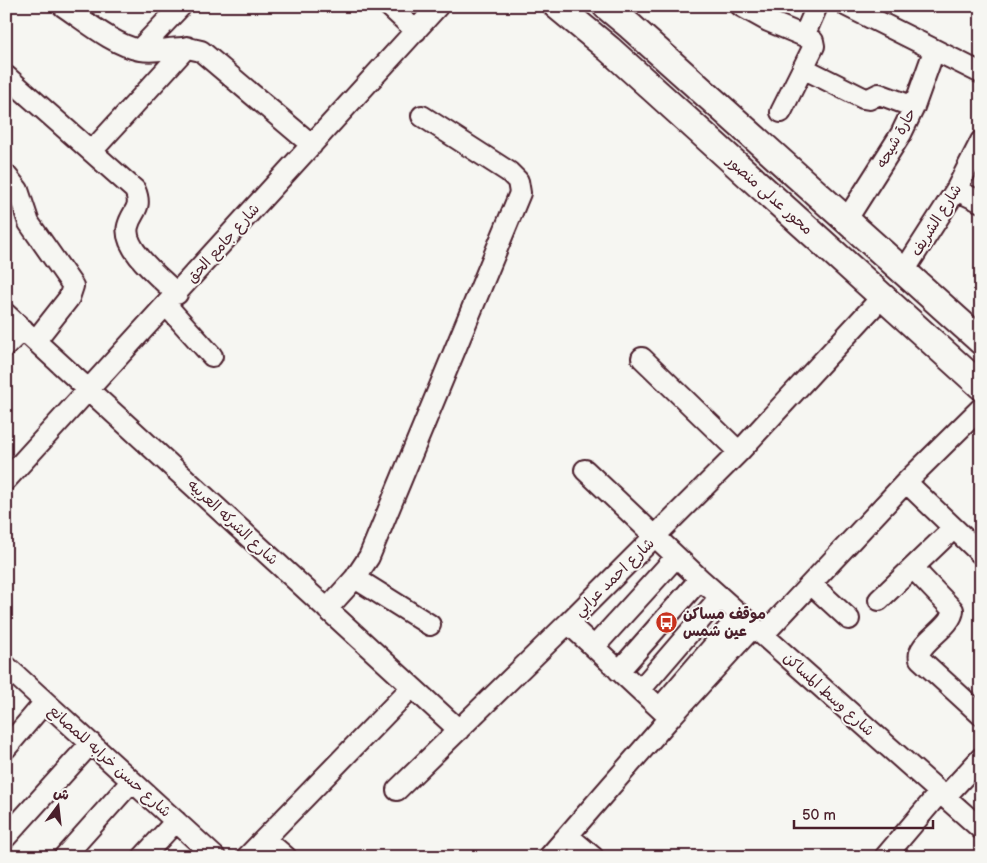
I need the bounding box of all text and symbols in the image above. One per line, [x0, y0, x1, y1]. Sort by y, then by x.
street label: حارة شيحه [872, 105, 921, 172]
street label: محور عدلى منصور [722, 151, 817, 239]
street label: شارع الشريف [907, 181, 966, 260]
street label: شارع جامع الحق [183, 200, 265, 288]
street label: شارع الشركه العربيه [183, 475, 282, 569]
street label: شارع احمد عرابي [570, 534, 661, 623]
place label: موقف مساكن عين شمس [683, 605, 766, 641]
bus stop icon: موقف مساكن عين شمس [655, 611, 679, 635]
street label: شارع وسط المساكن [779, 648, 878, 740]
street label: شارع حسن خرابه للمصانع [45, 701, 175, 821]
north arrow [32, 780, 82, 830]
scale bar [794, 798, 933, 830]
text: 50 m [802, 806, 836, 825]

